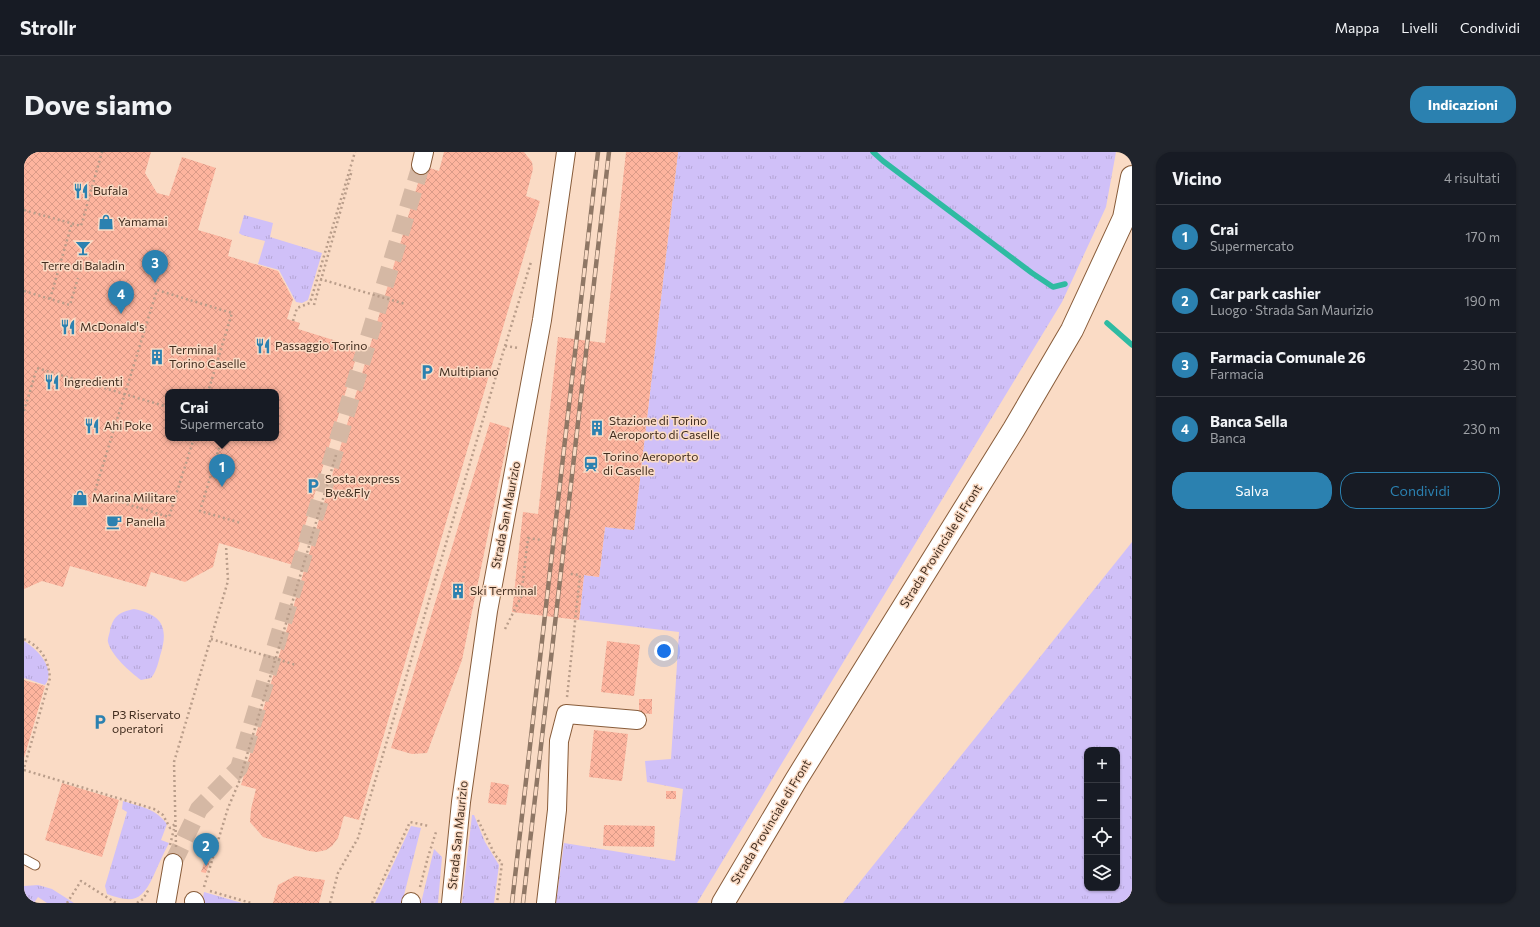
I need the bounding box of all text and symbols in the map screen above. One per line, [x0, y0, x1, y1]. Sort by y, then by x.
text: Strollr [20, 16, 76, 39]
text: Mappa [1335, 19, 1379, 36]
text: Livelli [1401, 19, 1438, 36]
text: Condividi [1460, 19, 1520, 36]
button: Indicazioni [1410, 86, 1516, 123]
text: Dove siamo [24, 87, 172, 121]
text: Vicino [1172, 168, 1222, 189]
text: 4 risultati [1444, 170, 1500, 186]
restaurant icon: Bufala [72, 182, 90, 200]
place label: Bufala [93, 183, 128, 197]
shop icon: Yamamai [97, 213, 115, 231]
place label: Yamamai [118, 214, 167, 228]
text: Crai [1210, 220, 1238, 238]
text: 1 [1182, 229, 1188, 245]
text: 170 m [1465, 229, 1500, 245]
text: Supermercato [1210, 238, 1294, 254]
bar icon: Terre di Baladin [74, 239, 92, 257]
pin: 3 [142, 250, 168, 283]
place label: Terre di Baladin [41, 258, 125, 272]
pin: 4 [108, 281, 134, 314]
text: Car park cashier [1210, 284, 1321, 302]
text: 2 [1181, 293, 1189, 309]
text: 190 m [1464, 293, 1500, 309]
text: Luogo · Strada San Maurizio [1210, 302, 1374, 318]
restaurant icon: McDonald's [59, 318, 77, 336]
place label: McDonald's [80, 319, 144, 333]
restaurant icon: Passaggio Torino [254, 337, 272, 355]
place label: Passaggio Torino [275, 338, 367, 352]
place label: Terminal Torino Caselle [169, 342, 246, 370]
building icon: Terminal Torino Caselle [148, 348, 166, 366]
text: Farmacia Comunale 26 [1210, 348, 1366, 366]
text: 3 [1181, 357, 1189, 373]
text: 230 m [1463, 357, 1500, 373]
parking icon: Multipiano [418, 363, 436, 381]
place label: Multipiano [439, 364, 499, 378]
text: Farmacia [1210, 366, 1264, 382]
restaurant icon: Ingredienti [43, 373, 61, 391]
place label: Ingredienti [64, 374, 123, 388]
popup [165, 389, 279, 441]
text: Crai [180, 398, 208, 416]
text: Banca Sella [1210, 412, 1288, 430]
place label: Stazione di Torino Aeroporto di Caselle [609, 413, 719, 441]
text: Supermercato [180, 416, 264, 432]
restaurant icon: Ahi Poke [83, 417, 101, 435]
place label: Ahi Poke [104, 418, 152, 432]
building icon: Stazione di Torino Aeroporto di Caselle [588, 419, 606, 437]
text: 4 [1181, 421, 1189, 437]
text: 230 m [1463, 421, 1500, 437]
text: Banca [1210, 430, 1246, 446]
place label: Torino Aeroporto di Caselle [603, 449, 698, 477]
pin: 1 [209, 454, 235, 487]
station icon: Torino Aeroporto di Caselle [582, 455, 600, 473]
street label: Strada San Maurizio [488, 460, 522, 570]
place label: Sosta express Bye&Fly [325, 471, 400, 499]
button: Salva [1172, 472, 1332, 509]
button: Condividi [1340, 472, 1500, 509]
parking icon: Sosta express Bye&Fly [304, 477, 322, 495]
street label: Strada Provinciale di Front [896, 481, 984, 610]
shop icon: Marina Militare [71, 489, 89, 507]
place label: Marina Militare [92, 490, 176, 504]
cafe icon: Panella [105, 513, 123, 531]
place label: Panella [126, 514, 165, 528]
building icon: Ski Terminal [449, 582, 467, 600]
place label: Ski Terminal [470, 583, 537, 597]
your location [654, 641, 674, 661]
place label: P3 Riservato operatori [112, 707, 181, 735]
parking icon: P3 Riservato operatori [91, 713, 109, 731]
map controls [1084, 747, 1120, 891]
button: + [1084, 747, 1120, 783]
street label: Strada Provinciale di Front [727, 757, 813, 886]
street label: Strada San Maurizio [444, 780, 470, 890]
button: − [1084, 783, 1120, 819]
button: locate [1084, 819, 1120, 855]
pin: 2 [193, 833, 219, 866]
button: layers [1084, 855, 1120, 891]

